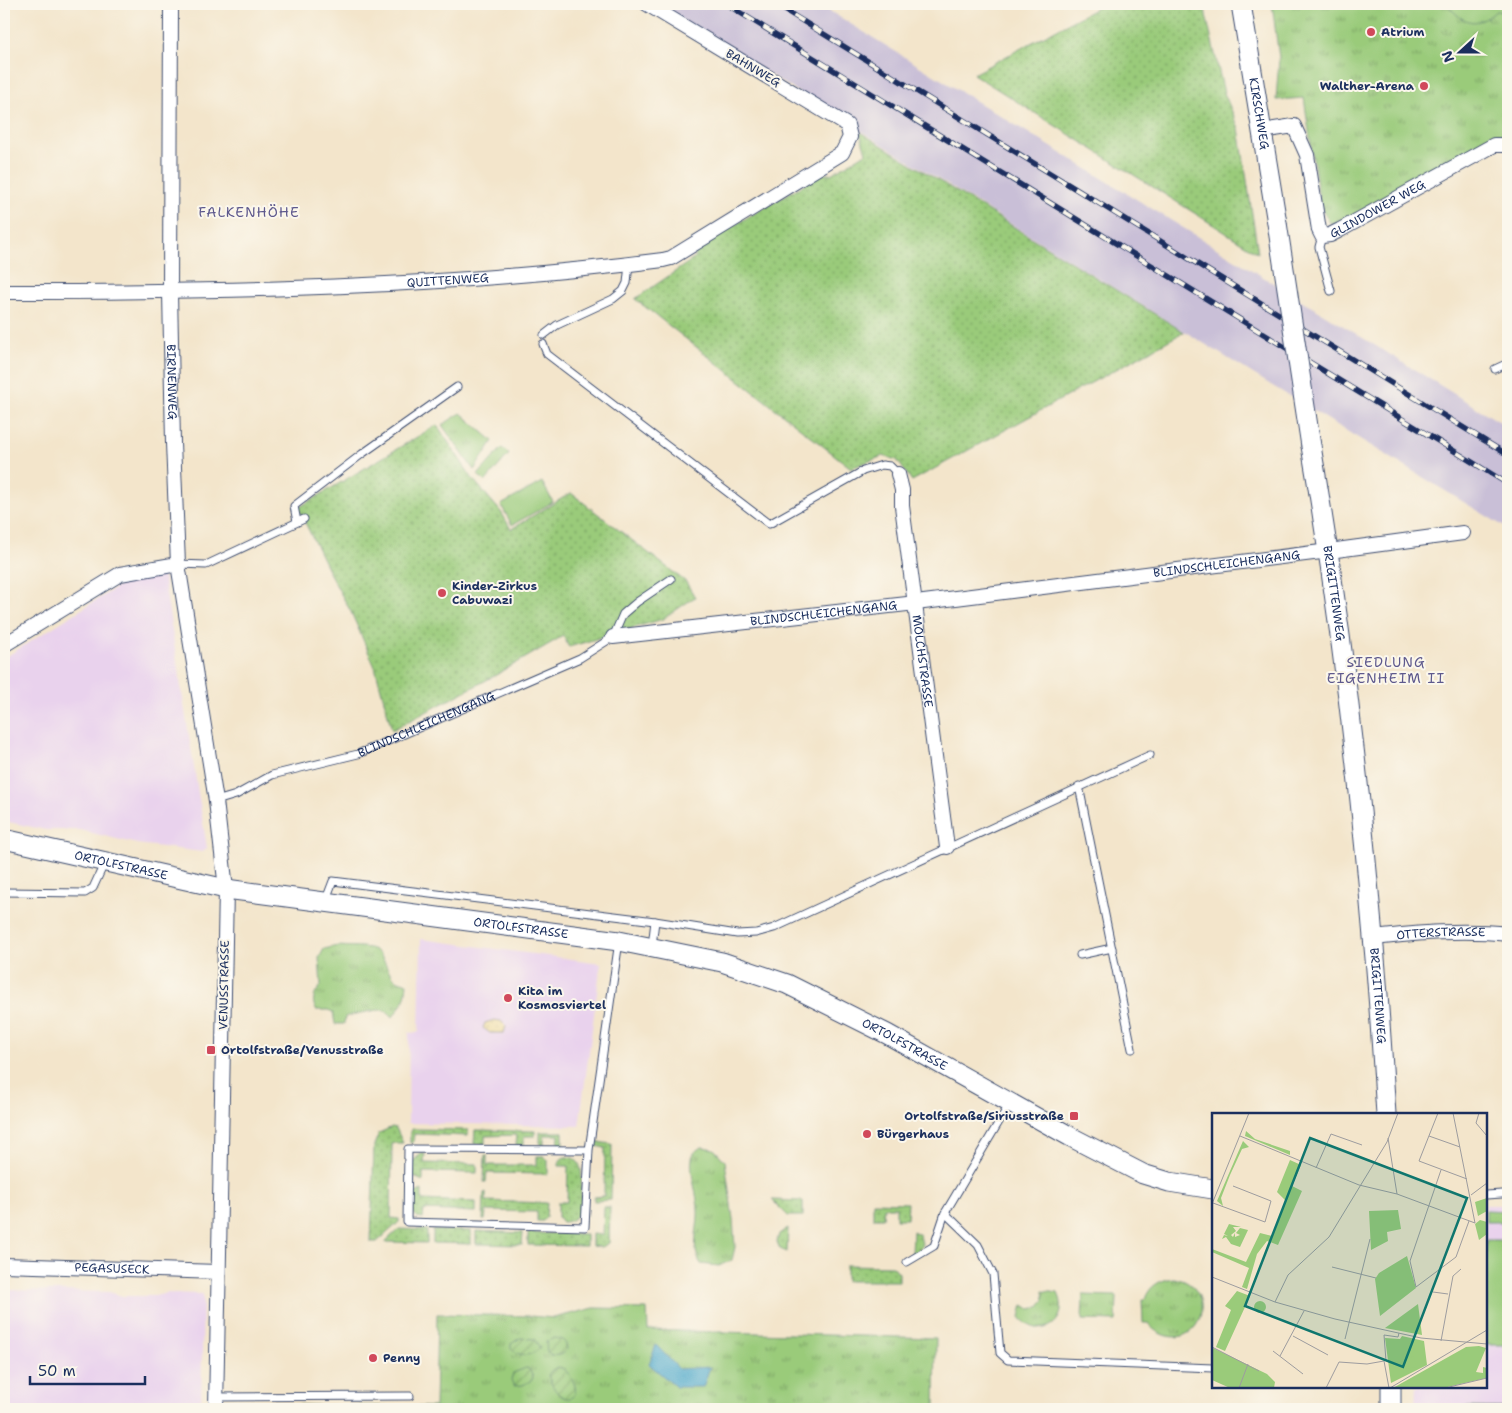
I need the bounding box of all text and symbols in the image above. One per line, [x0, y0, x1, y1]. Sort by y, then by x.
place label: Atrium [1381, 24, 1425, 40]
marker: Atrium [1365, 26, 1377, 38]
north arrow [1434, 28, 1484, 78]
street label: BAHNWEG [723, 45, 783, 91]
text: N [1437, 48, 1458, 65]
street label: KIRSCHWEG [1245, 76, 1273, 151]
place label: Walther-Arena [1320, 78, 1415, 94]
marker: Walther-Arena [1418, 80, 1430, 92]
street label: GLINDOWER WEG [1327, 176, 1428, 242]
district label: FALKENHÖHE [198, 203, 300, 221]
street label: QUITTENWEG [406, 270, 489, 291]
street label: BIRNENWEG [163, 344, 181, 420]
street label: BRIGITTENWEG [1319, 544, 1349, 642]
street label: BLINDSCHLEICHENGANG [1152, 547, 1301, 581]
place label: Kinder-Zirkus Cabuwazi [452, 578, 537, 608]
marker: Kinder-Zirkus Cabuwazi [436, 587, 448, 599]
street label: BLINDSCHLEICHENGANG [749, 597, 898, 630]
street label: MOLCHSTRASSE [908, 614, 937, 708]
district label: SIEDLUNG EIGENHEIM II [1327, 653, 1445, 687]
street label: BLINDSCHLEICHENGANG [355, 688, 497, 761]
street label: ORTOLFSTRASSE [73, 847, 169, 884]
street label: ORTOLFSTRASSE [473, 914, 569, 942]
street label: OTTERSTRASSE [1396, 924, 1486, 944]
street label: VENUSSTRASSE [215, 940, 233, 1030]
street label: BRIGITTENWEG [1366, 947, 1389, 1044]
place label: Kita im Kosmosviertel [518, 983, 606, 1013]
marker: Kita im Kosmosviertel [502, 992, 514, 1004]
street label: ORTOLFSTRASSE [859, 1015, 950, 1074]
place label: Ortolfstraße/Venusstraße [221, 1042, 384, 1058]
marker: Ortolfstraße/Venusstraße [205, 1044, 217, 1056]
place label: Ortolfstraße/Siriusstraße [904, 1108, 1064, 1124]
marker: Ortolfstraße/Siriusstraße [1068, 1110, 1080, 1122]
inset map [1212, 1113, 1487, 1388]
place label: Bürgerhaus [877, 1126, 949, 1142]
marker: Bürgerhaus [861, 1128, 873, 1140]
street label: PEGASUSECK [74, 1259, 150, 1278]
place label: Penny [383, 1350, 420, 1366]
marker: Penny [367, 1352, 379, 1364]
scale bar [30, 1353, 145, 1385]
text: 50 m [38, 1361, 76, 1381]

